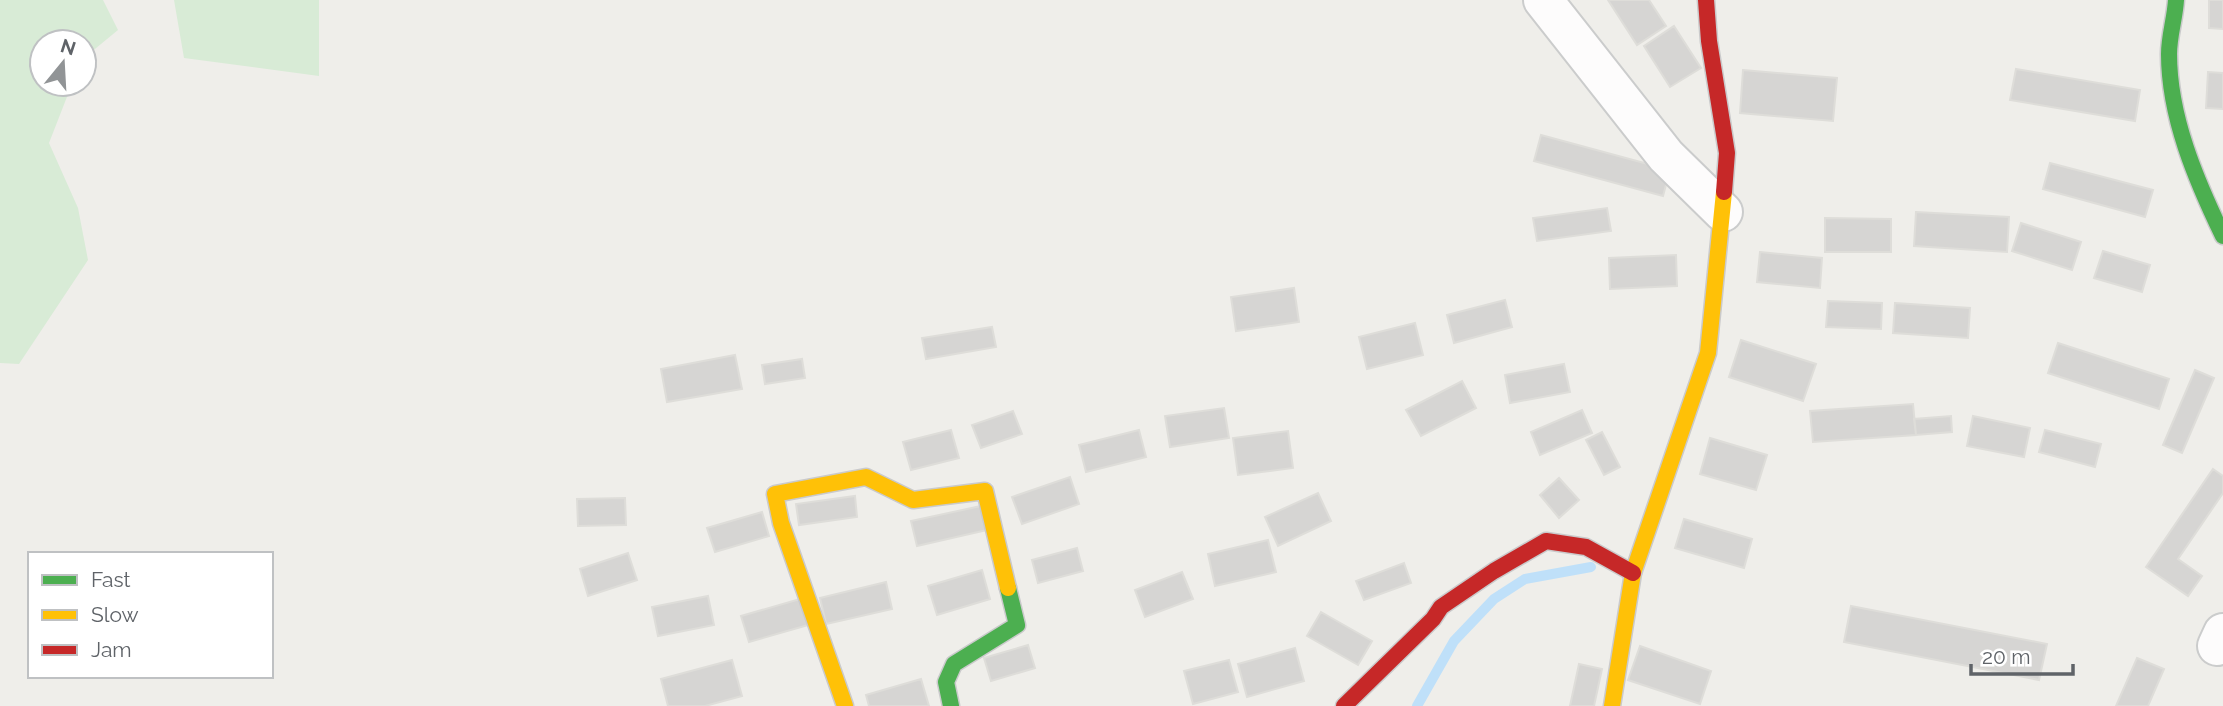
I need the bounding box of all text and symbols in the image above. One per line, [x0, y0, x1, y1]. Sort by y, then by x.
north arrow [28, 28, 98, 98]
text: N [58, 34, 79, 60]
legend [28, 552, 273, 678]
text: Fast [91, 567, 131, 592]
text: Slow [91, 602, 139, 627]
scale bar [1971, 632, 2072, 676]
text: Jam [91, 637, 132, 662]
text: 20 m [1982, 644, 2030, 669]

